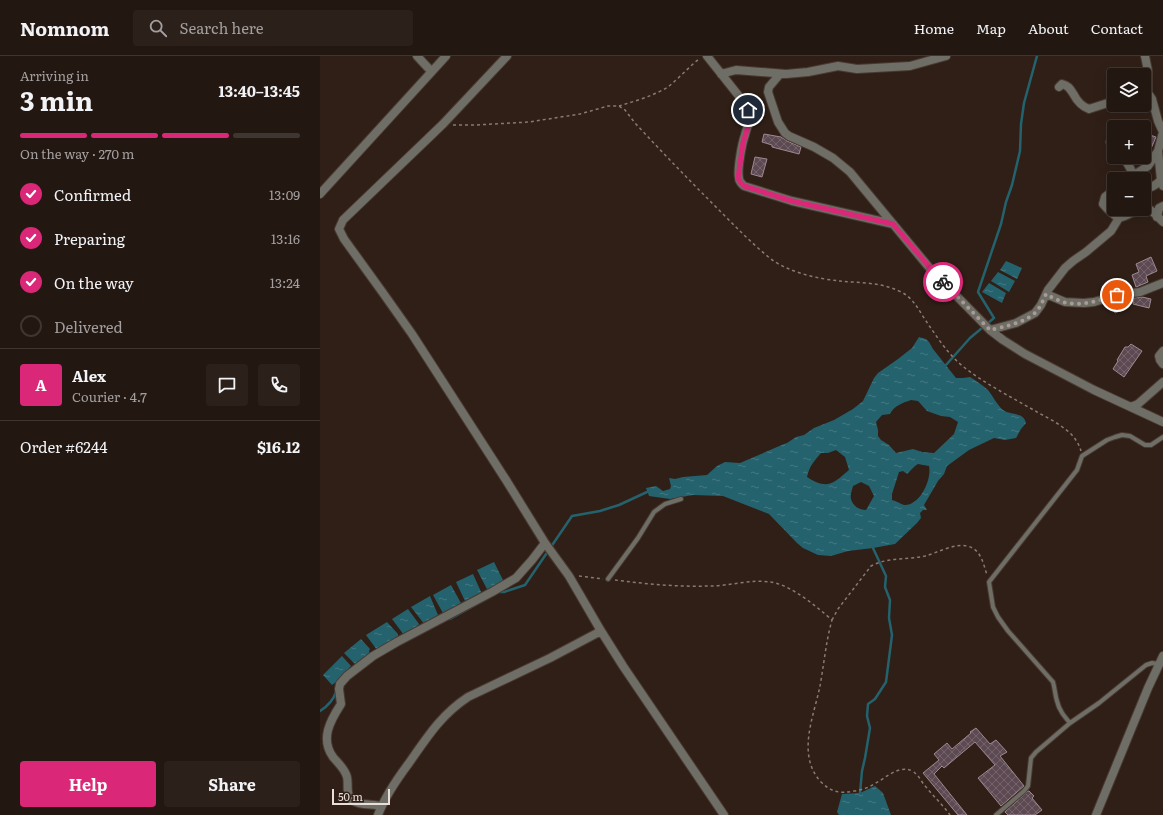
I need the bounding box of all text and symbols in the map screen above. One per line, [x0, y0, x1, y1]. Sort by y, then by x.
search box [133, 10, 413, 46]
text: Nomnom [20, 14, 109, 42]
text: Search here [179, 16, 264, 39]
icon: search [147, 17, 169, 39]
text: Home [914, 18, 954, 38]
text: Map [976, 18, 1006, 38]
text: About [1028, 18, 1069, 38]
text: Contact [1091, 18, 1143, 38]
text: Arriving in [20, 66, 89, 85]
map controls [1107, 68, 1151, 216]
button: layers [1107, 68, 1151, 112]
text: 13:40–13:45 [219, 79, 300, 102]
text: 3 min [20, 80, 93, 119]
pin [731, 93, 765, 127]
icon: home [737, 99, 759, 121]
button: + [1107, 120, 1151, 164]
text: On the way · 270 m [20, 144, 134, 163]
button: − [1107, 172, 1151, 216]
icon: check [20, 183, 42, 205]
text: Confirmed [54, 183, 131, 206]
text: 13:09 [269, 185, 300, 204]
icon: check [20, 227, 42, 249]
text: Preparing [54, 227, 125, 250]
text: 13:16 [271, 229, 300, 248]
courier [923, 262, 963, 302]
icon: check [20, 271, 42, 293]
text: On the way [54, 271, 134, 294]
icon: bike [932, 271, 954, 293]
text: 13:24 [270, 273, 300, 292]
pin [1100, 278, 1134, 312]
icon: bag [1106, 284, 1128, 306]
text: Delivered [54, 315, 123, 338]
text: Alex [72, 364, 106, 387]
button: chat [206, 364, 248, 406]
button: phone [258, 364, 300, 406]
text: A [35, 373, 47, 396]
text: Courier · 4.7 [72, 387, 147, 406]
text: Order #6244 [20, 435, 107, 458]
text: $16.12 [257, 435, 300, 458]
button: Help [20, 761, 156, 807]
button: Share [164, 761, 300, 807]
scale bar [332, 787, 390, 806]
text: 50 m [338, 788, 363, 804]

